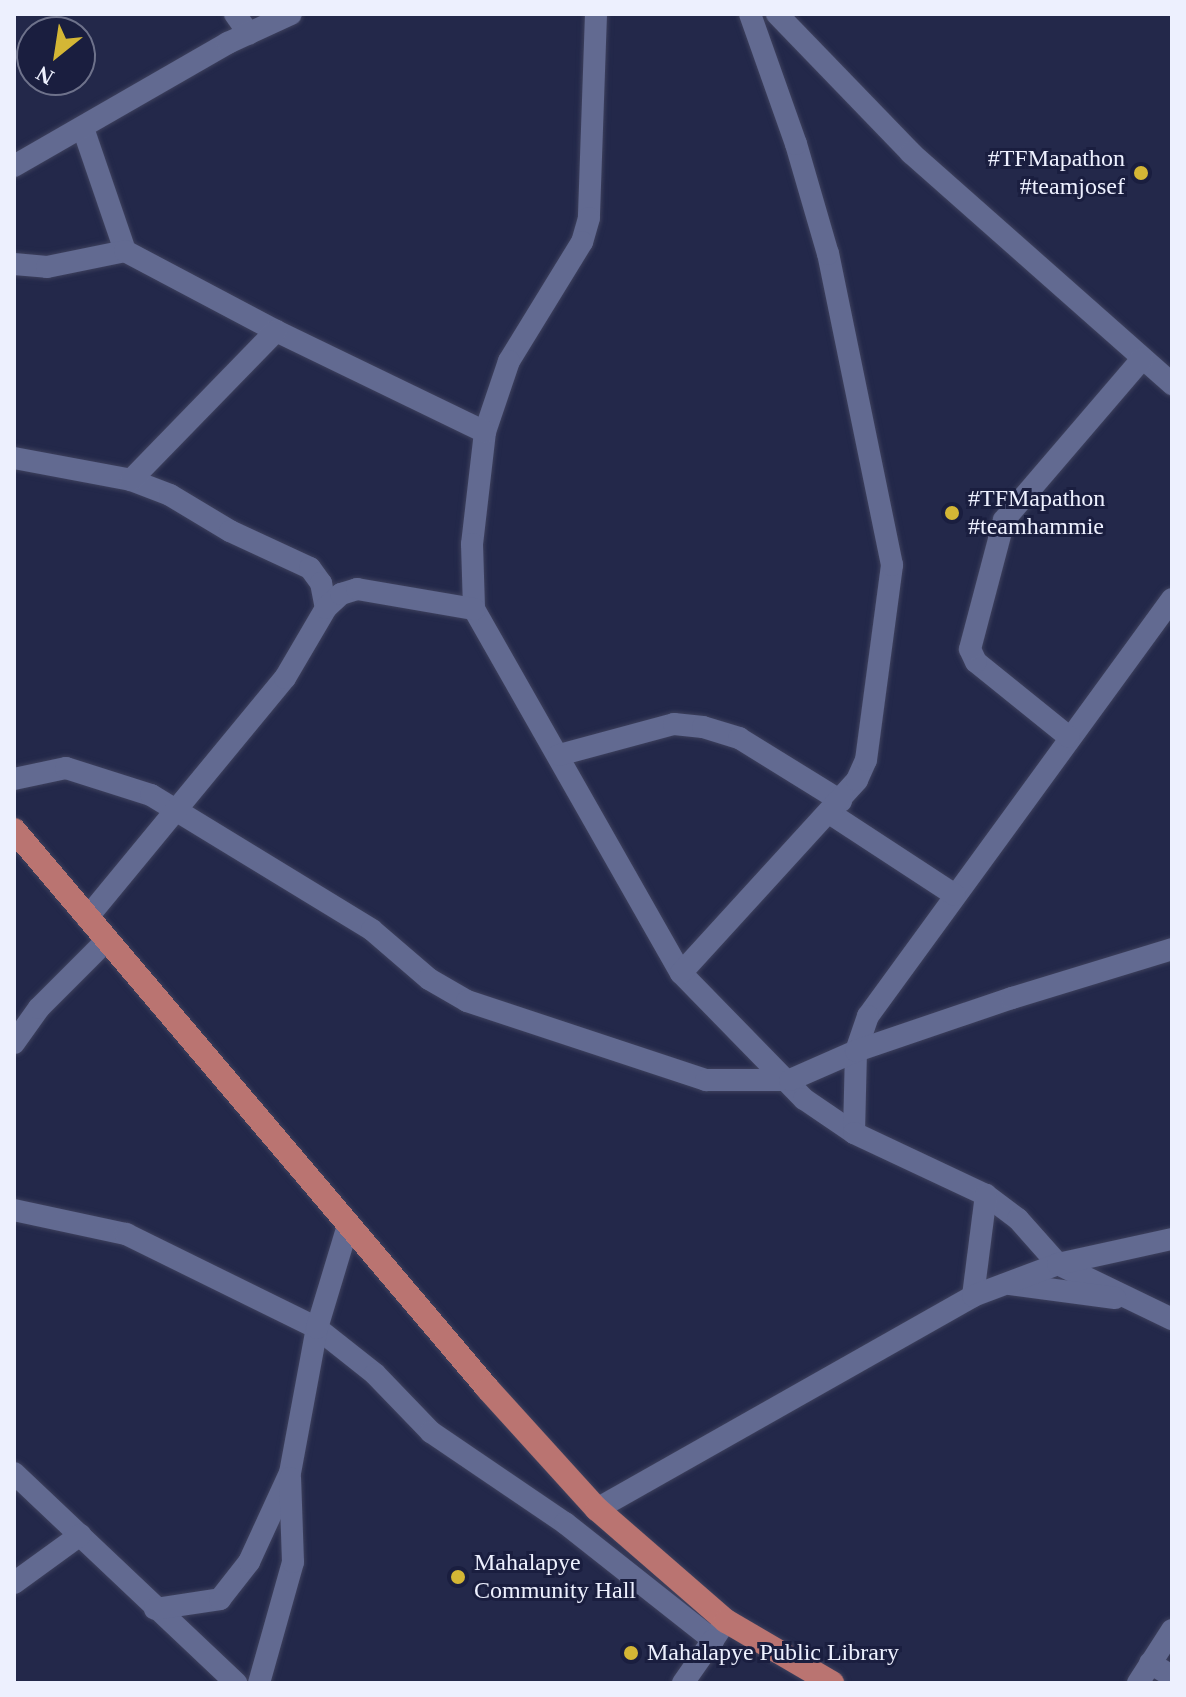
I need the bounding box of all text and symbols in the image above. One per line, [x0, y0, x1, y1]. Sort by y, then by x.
north arrow [16, 16, 96, 96]
text: N [32, 61, 58, 90]
place label: #TFMapathon #teamjosef [988, 145, 1125, 201]
marker: #TFMapathon #teamjosef [1132, 164, 1150, 182]
place label: #TFMapathon #teamhammie [968, 485, 1105, 541]
marker: #TFMapathon #teamhammie [943, 504, 961, 522]
place label: Mahalapye Community Hall [474, 1549, 636, 1605]
marker: Mahalapye Community Hall [449, 1568, 467, 1586]
place label: Mahalapye Public Library [647, 1639, 899, 1667]
marker: Mahalapye Public Library [622, 1644, 640, 1662]

